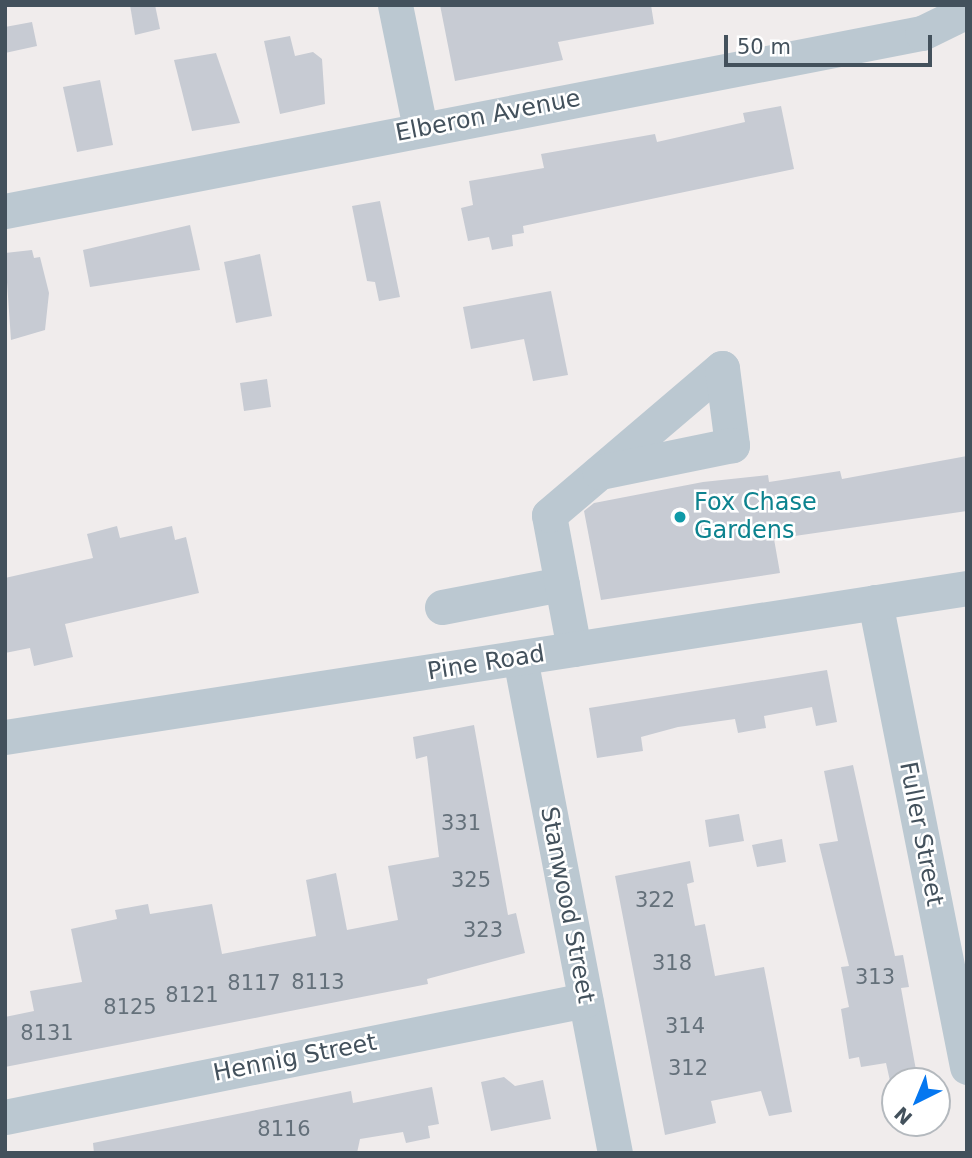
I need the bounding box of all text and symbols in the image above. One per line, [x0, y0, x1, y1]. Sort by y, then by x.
scale bar [727, 21, 935, 65]
text: 50 m [737, 35, 791, 59]
street label: Elberon Avenue [393, 84, 583, 148]
place label: Fox Chase Gardens [694, 489, 817, 545]
marker: Fox Chase Gardens [672, 509, 688, 525]
street label: Pine Road [425, 640, 547, 686]
street label: Fuller Street [893, 759, 949, 909]
street label: Stanwood Street [534, 804, 600, 1006]
house number: 331 [441, 810, 481, 836]
house number: 325 [451, 867, 491, 893]
house number: 322 [635, 887, 675, 913]
house number: 323 [463, 917, 503, 943]
house number: 318 [652, 950, 692, 976]
house number: 313 [855, 964, 895, 990]
house number: 8113 [291, 969, 345, 995]
house number: 8117 [227, 970, 281, 996]
house number: 8121 [165, 982, 219, 1008]
house number: 8125 [103, 994, 157, 1020]
house number: 314 [665, 1013, 705, 1039]
house number: 8131 [20, 1020, 74, 1046]
street label: Hennig Street [211, 1028, 379, 1088]
house number: 312 [668, 1055, 708, 1081]
north arrow [881, 1067, 951, 1137]
text: N [890, 1102, 916, 1129]
house number: 8116 [257, 1116, 311, 1142]

